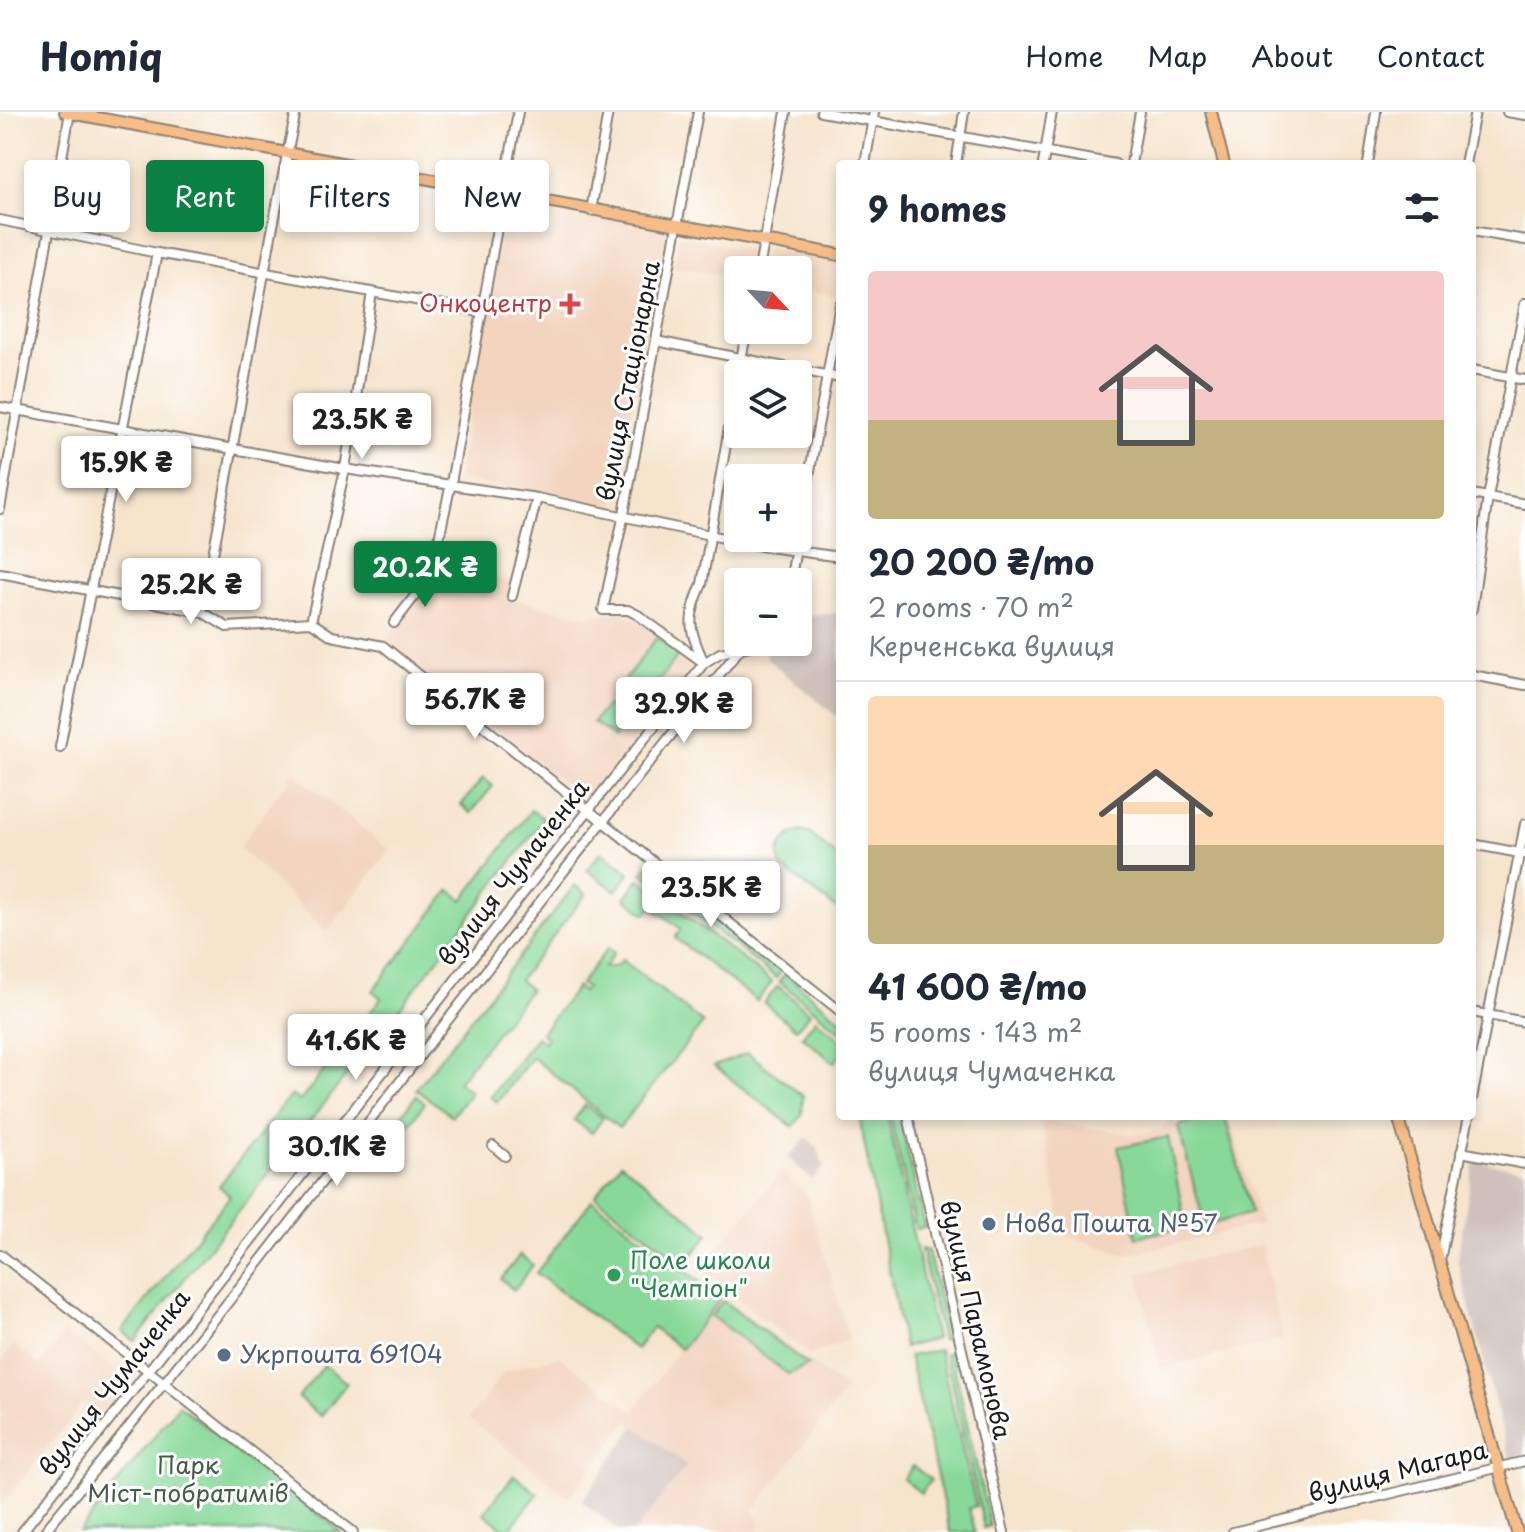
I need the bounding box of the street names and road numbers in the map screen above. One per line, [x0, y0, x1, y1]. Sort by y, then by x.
street label: вулиця Стаціонарна [586, 257, 668, 504]
street label: вулиця Чумаченка [428, 771, 597, 973]
street label: вулиця Парамонова [932, 1196, 1022, 1443]
street label: вулиця Чумаченка [29, 1281, 198, 1483]
street label: вулиця Магара [1304, 1430, 1491, 1510]

